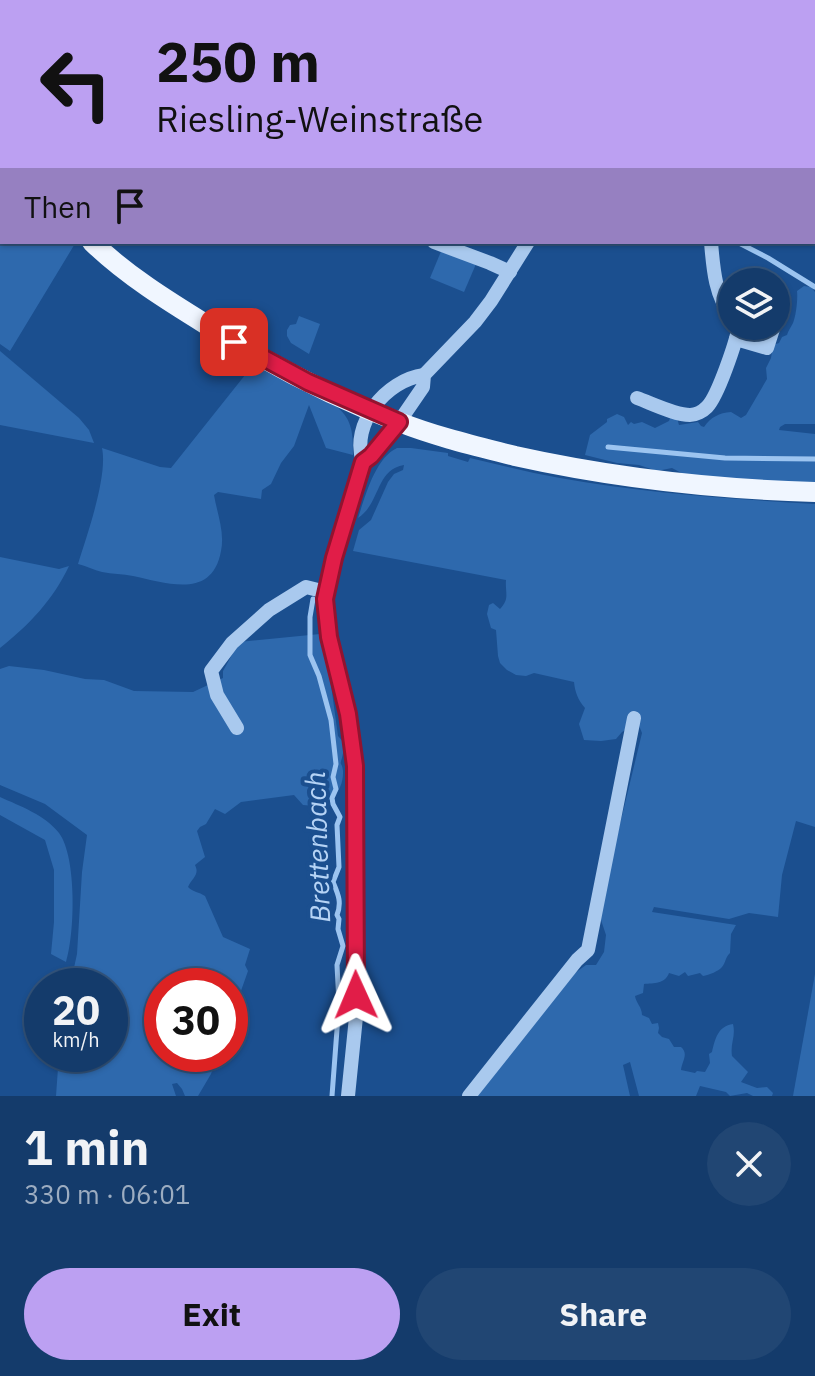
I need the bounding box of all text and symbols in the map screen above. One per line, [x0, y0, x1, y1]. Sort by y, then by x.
text: 250 m [156, 25, 320, 97]
icon: left [24, 32, 128, 136]
text: Riesling-Weinstraße [156, 95, 483, 142]
icon: arrive [108, 184, 152, 228]
text: Then [24, 187, 92, 226]
map controls [718, 268, 790, 340]
button: layers [718, 268, 790, 340]
pin [200, 308, 268, 376]
icon: arrive [212, 320, 256, 364]
water label: Brettenbach [296, 771, 338, 923]
position arrow [314, 953, 398, 1037]
speed limit sign: 30 [144, 968, 248, 1072]
text: 20 [52, 984, 100, 1036]
text: km/h [52, 1026, 100, 1053]
text: 1 min [24, 1116, 149, 1178]
button: close [707, 1122, 791, 1206]
text: 330 m · 06:01 [24, 1177, 190, 1211]
button: Exit [24, 1268, 400, 1360]
button: Share [416, 1268, 791, 1360]

